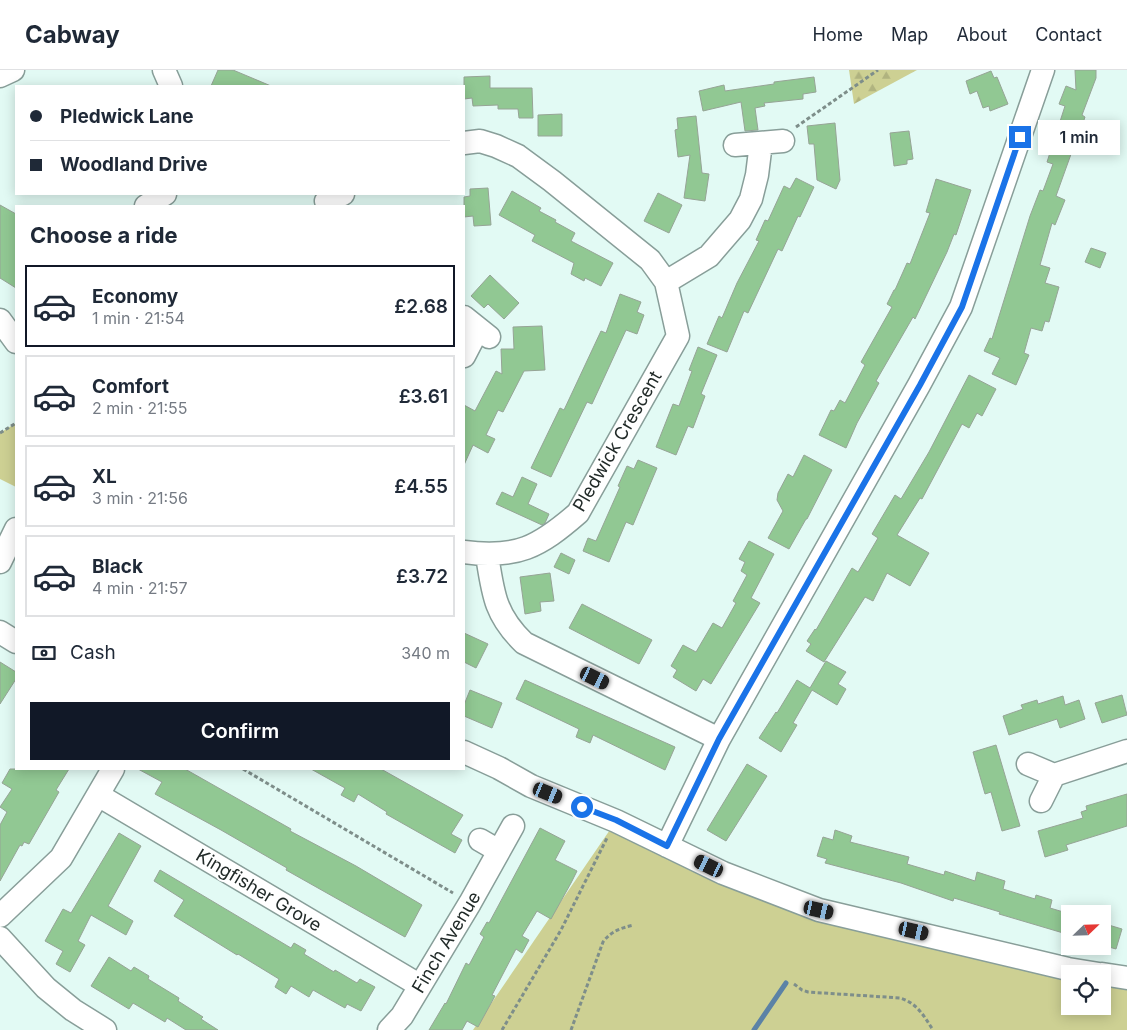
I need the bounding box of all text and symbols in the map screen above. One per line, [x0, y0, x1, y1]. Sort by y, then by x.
text: Cabway [25, 20, 120, 49]
text: Home [813, 24, 863, 45]
text: Map [891, 24, 928, 45]
text: About [956, 24, 1007, 45]
text: Contact [1035, 24, 1102, 45]
text: Pledwick Lane [60, 105, 194, 128]
callout: 1 min [1038, 120, 1120, 154]
route end [1009, 126, 1031, 148]
text: 1 min [1059, 127, 1099, 147]
text: Woodland Drive [60, 153, 208, 176]
text: Choose a ride [30, 222, 178, 248]
icon: car [32, 284, 77, 329]
text: Economy [92, 285, 178, 308]
text: £2.68 [394, 295, 448, 318]
text: 1 min · 21:54 [92, 308, 185, 328]
street label: Pledwick Crescent [568, 367, 666, 515]
icon: car [32, 374, 77, 419]
text: Comfort [92, 375, 169, 398]
text: £3.61 [399, 385, 448, 408]
text: 2 min · 21:55 [92, 398, 188, 418]
icon: car [32, 464, 77, 509]
text: XL [92, 465, 117, 488]
text: £4.55 [394, 475, 448, 498]
text: 3 min · 21:56 [92, 488, 188, 508]
icon: car [32, 554, 77, 599]
text: Black [92, 555, 143, 578]
text: £3.72 [396, 565, 448, 588]
text: 4 min · 21:57 [92, 578, 187, 598]
icon: cash [30, 639, 58, 667]
text: Cash [70, 641, 116, 664]
text: 340 m [401, 643, 450, 663]
car [578, 665, 611, 691]
button: Confirm [30, 702, 450, 760]
car [531, 780, 564, 806]
route start [571, 796, 593, 818]
street label: Kingfisher Grove [193, 844, 325, 936]
car [692, 853, 725, 879]
street label: Finch Avenue [407, 887, 485, 997]
car [802, 899, 835, 921]
north arrow [1061, 905, 1111, 955]
map controls [1061, 905, 1111, 1015]
car [897, 920, 930, 942]
button: locate [1061, 965, 1111, 1015]

